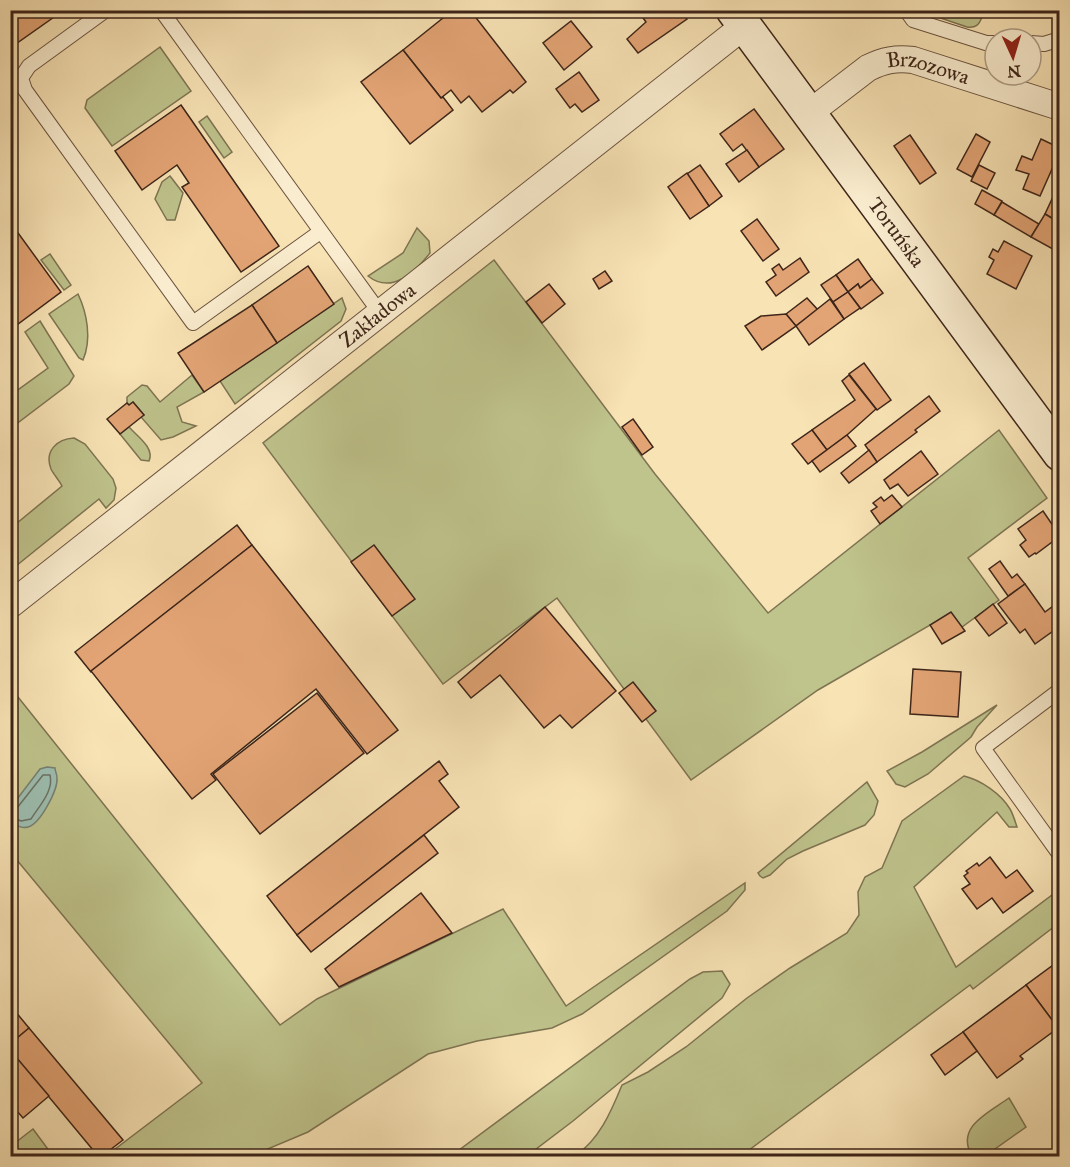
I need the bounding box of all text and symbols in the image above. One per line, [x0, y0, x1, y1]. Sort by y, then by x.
north arrow [983, 27, 1043, 87]
street label: Brzozowa [885, 46, 973, 90]
text: N [1006, 62, 1021, 81]
street label: Toruńska [862, 192, 931, 272]
street label: Zakładowa [334, 277, 421, 353]

